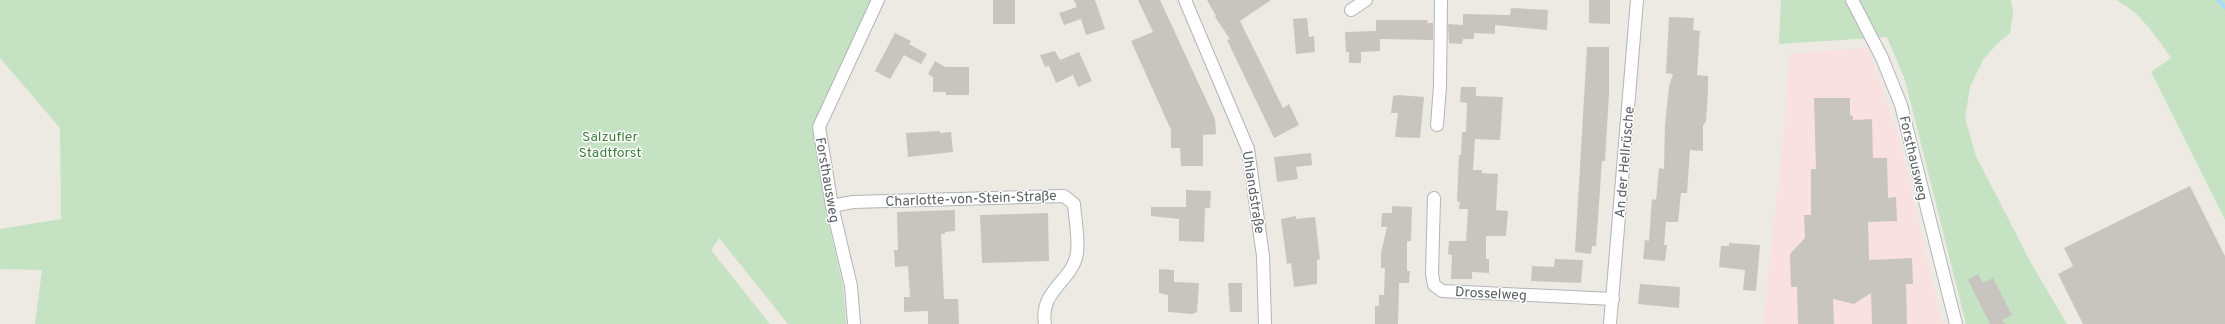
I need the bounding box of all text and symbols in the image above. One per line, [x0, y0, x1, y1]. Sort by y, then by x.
street label: An der Hellrüsche [1612, 106, 1639, 219]
street label: Forsthausweg [1895, 114, 1931, 202]
park label: Salzufler Stadtforst [578, 129, 642, 162]
street label: Forsthausweg [811, 136, 842, 224]
street label: Uhlandstraße [1238, 150, 1267, 235]
street label: Charlotte-von-Stein-Straße [885, 188, 1057, 211]
street label: Drosselweg [1454, 284, 1527, 305]

